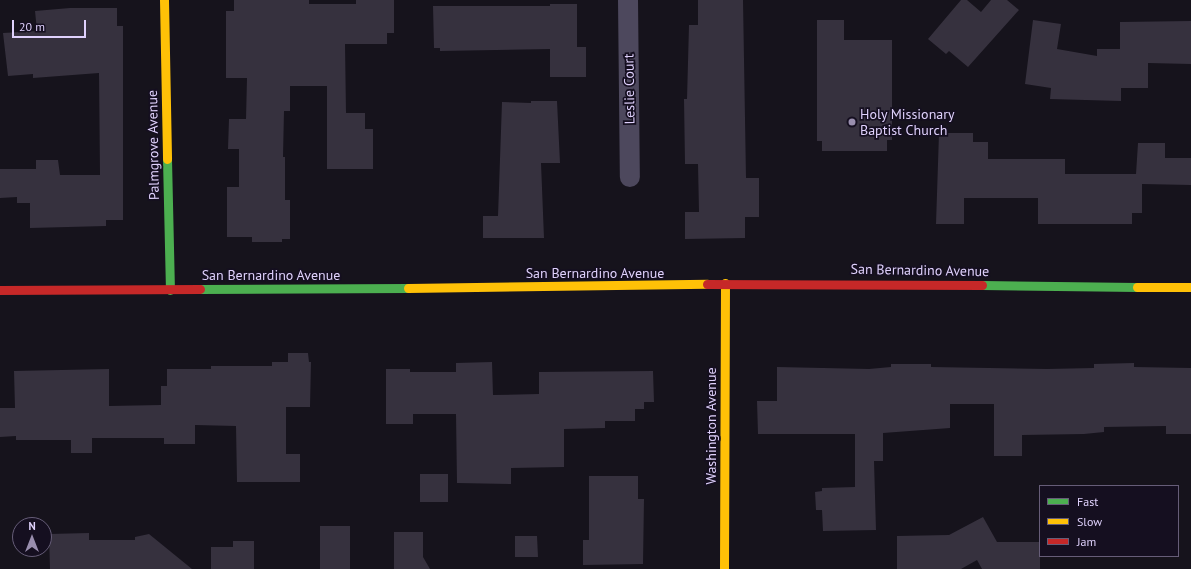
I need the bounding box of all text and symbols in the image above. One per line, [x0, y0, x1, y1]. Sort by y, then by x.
scale bar [14, 12, 88, 38]
text: 20 m [19, 19, 45, 34]
street label: Leslie Court [620, 54, 638, 124]
street label: Palmgrove Avenue [144, 90, 162, 200]
place label: Holy Missionary Baptist Church [860, 106, 955, 138]
marker: Holy Missionary Baptist Church [847, 117, 857, 127]
street label: San Bernardino Avenue [850, 260, 990, 280]
street label: San Bernardino Avenue [525, 265, 665, 281]
street label: San Bernardino Avenue [201, 267, 341, 283]
street label: Washington Avenue [703, 367, 719, 485]
legend [1039, 485, 1179, 557]
text: Fast [1077, 494, 1098, 509]
text: Slow [1077, 514, 1102, 529]
north arrow [12, 517, 52, 557]
text: N [28, 519, 36, 533]
text: Jam [1077, 534, 1096, 549]

